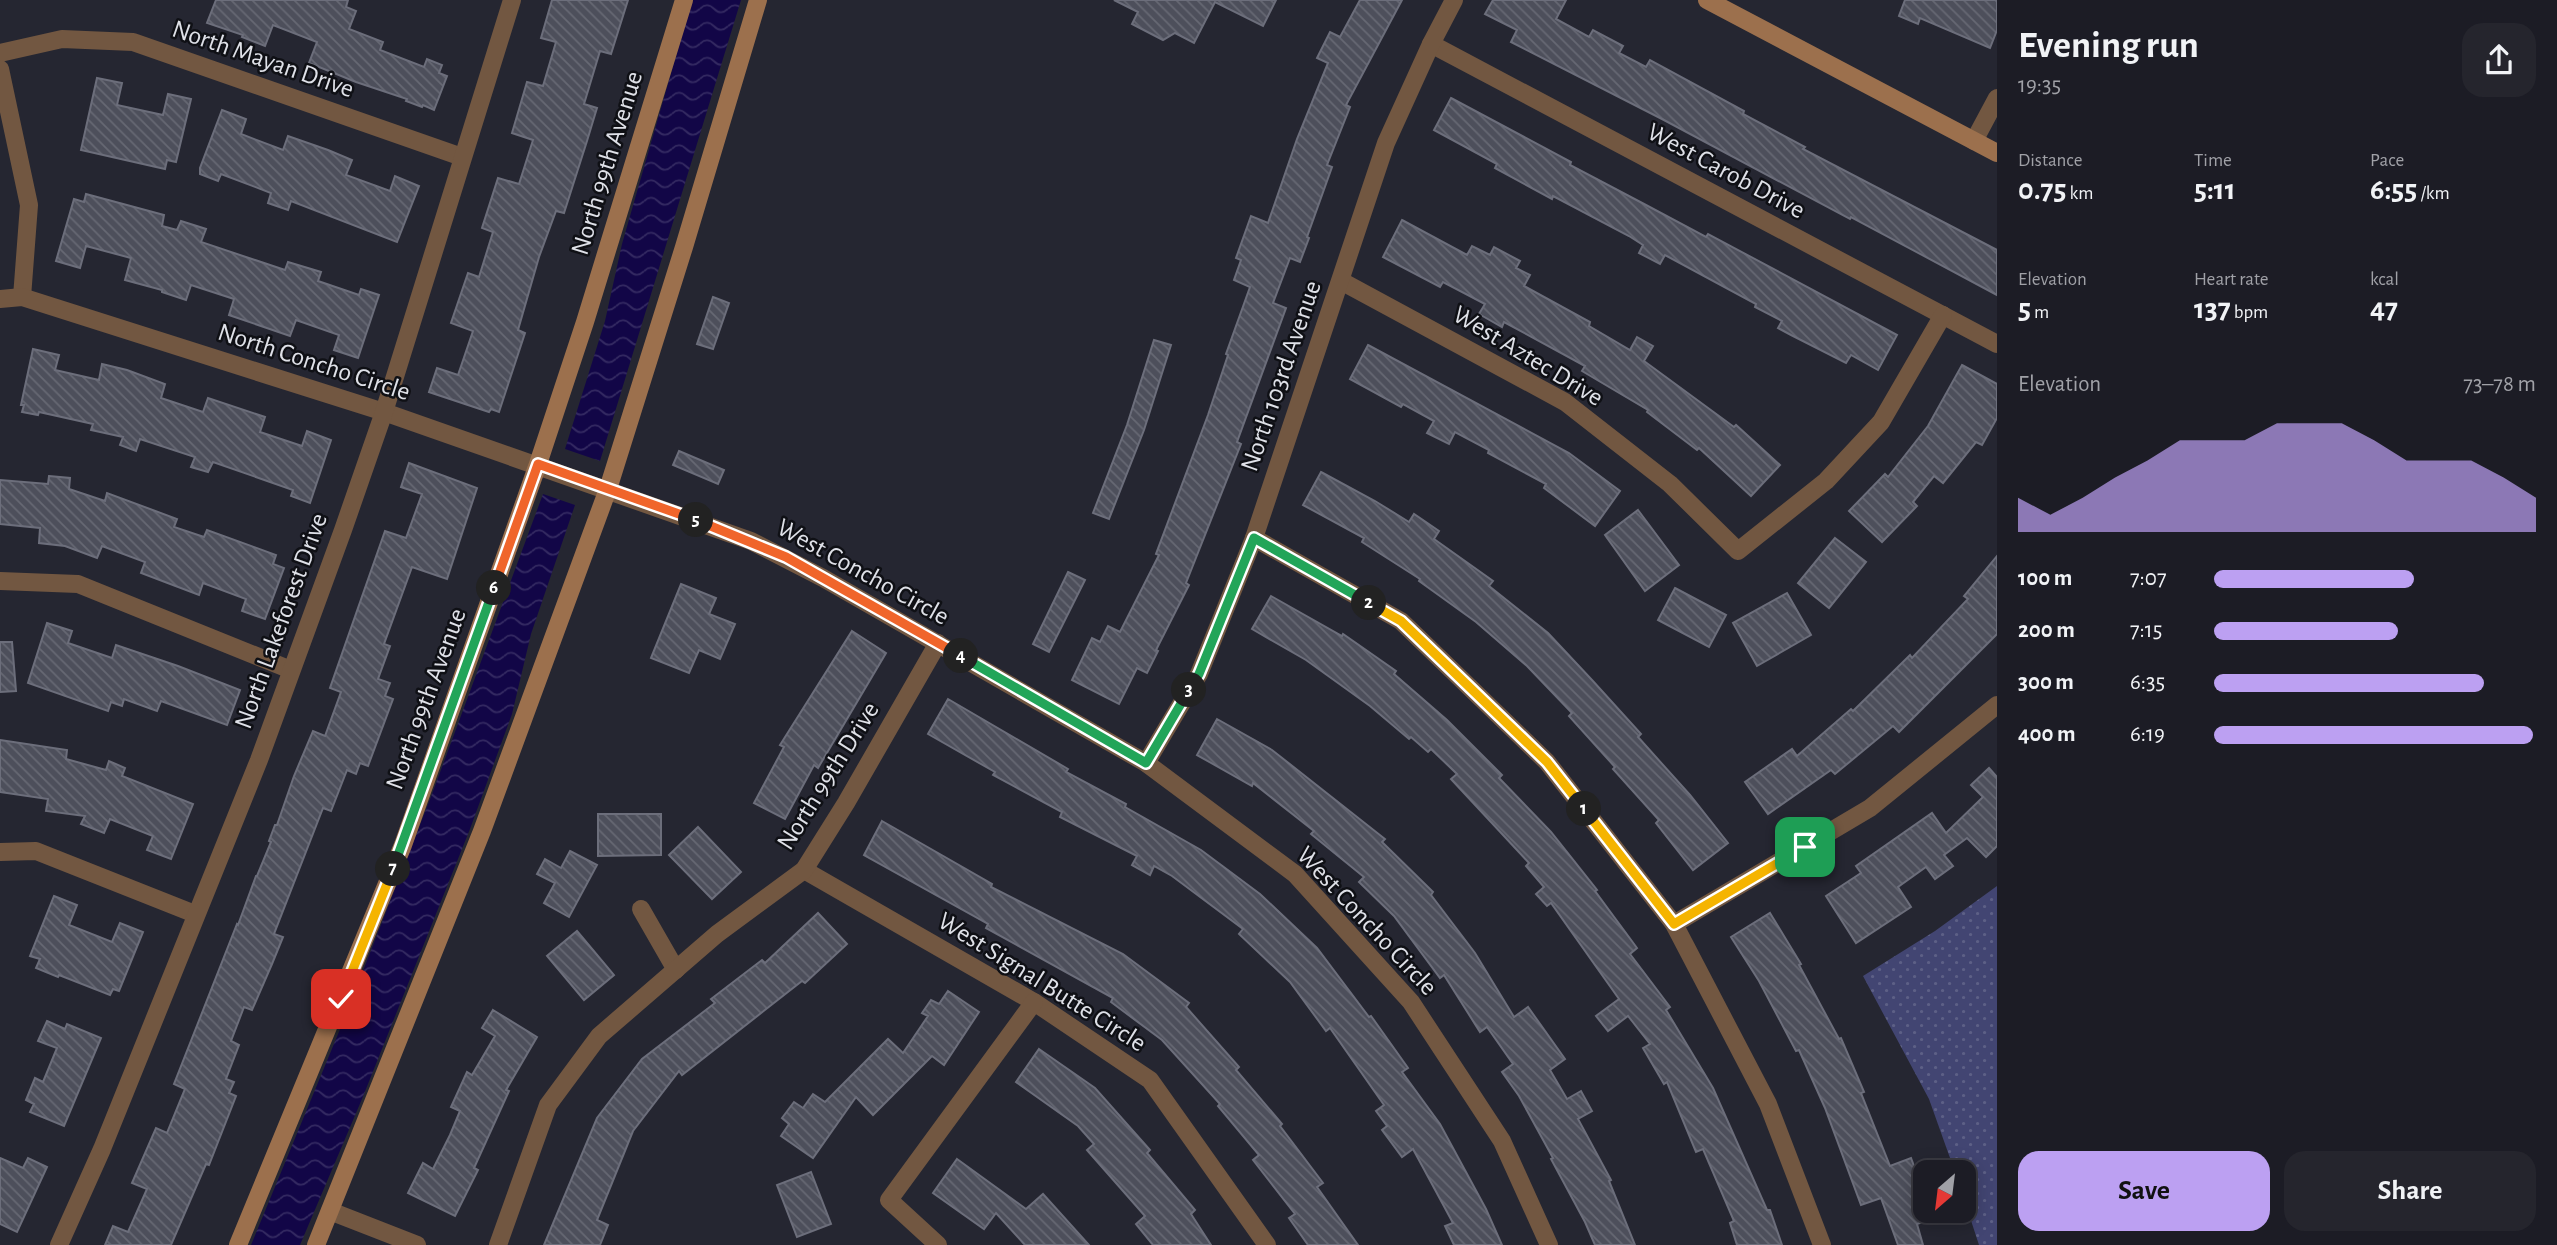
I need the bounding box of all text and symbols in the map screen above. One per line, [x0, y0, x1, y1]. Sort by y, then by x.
street label: North Mayan Drive [169, 16, 357, 102]
button: share [2462, 23, 2536, 97]
text: Evening run [2018, 27, 2199, 65]
street label: North 99th Avenue [567, 68, 647, 258]
text: 19:35 [2018, 74, 2061, 97]
street label: West Carob Drive [1643, 119, 1809, 223]
text: Distance [2018, 151, 2082, 170]
text: Time [2194, 151, 2232, 170]
text: Pace [2370, 151, 2404, 170]
text: 0.75 [2018, 175, 2066, 205]
text: 5:11 [2194, 175, 2235, 205]
text: 6:55 [2370, 175, 2417, 205]
text: km [2066, 184, 2093, 203]
text: /km [2417, 184, 2450, 203]
text: Elevation [2018, 270, 2087, 289]
text: Heart rate [2194, 270, 2269, 289]
text: kcal [2370, 270, 2399, 289]
street label: North 103rd Avenue [1236, 277, 1326, 475]
text: 5 [2018, 294, 2031, 324]
text: 137 [2194, 294, 2231, 324]
text: 47 [2370, 294, 2398, 324]
street label: West Aztec Drive [1448, 301, 1608, 411]
text: m [2031, 303, 2049, 322]
text: bpm [2231, 303, 2268, 322]
street label: North Concho Circle [215, 319, 413, 405]
text: Elevation [2018, 373, 2101, 396]
text: 73–78 m [2463, 373, 2536, 396]
pin: 5 [678, 503, 714, 538]
street label: North Lakeforest Drive [230, 510, 332, 732]
text: 5 [691, 510, 700, 529]
street label: West Concho Circle [773, 514, 953, 630]
text: 100 m [2018, 567, 2072, 590]
text: 7:07 [2130, 567, 2167, 590]
pin: 6 [476, 570, 512, 606]
text: 6 [489, 578, 498, 597]
pin: 2 [1352, 586, 1386, 620]
text: 2 [1364, 593, 1373, 612]
street label: North 99th Avenue [381, 605, 471, 793]
text: 200 m [2018, 619, 2075, 642]
text: 7:15 [2130, 619, 2162, 642]
pin: 4 [944, 638, 978, 674]
text: 4 [956, 646, 965, 665]
text: 300 m [2018, 671, 2074, 694]
text: 6:35 [2130, 671, 2165, 694]
pin: 3 [1172, 672, 1206, 708]
text: 3 [1184, 680, 1193, 699]
street label: North 99th Drive [772, 698, 884, 854]
text: 400 m [2018, 723, 2076, 746]
text: 6:19 [2130, 723, 2165, 746]
pin: 1 [1566, 792, 1602, 826]
text: 1 [1580, 799, 1587, 818]
pin [1775, 817, 1835, 877]
icon: arrive [1786, 828, 1824, 866]
street label: West Concho Circle [1292, 842, 1442, 1000]
pin: 7 [376, 852, 410, 886]
text: 7 [388, 859, 397, 878]
street label: West Signal Butte Circle [933, 907, 1151, 1057]
pin [311, 969, 371, 1029]
icon: check [322, 980, 360, 1018]
button: Save [2018, 1151, 2270, 1231]
button: Share [2284, 1151, 2536, 1231]
north arrow [1913, 1160, 1976, 1223]
map controls [1913, 1160, 1976, 1223]

